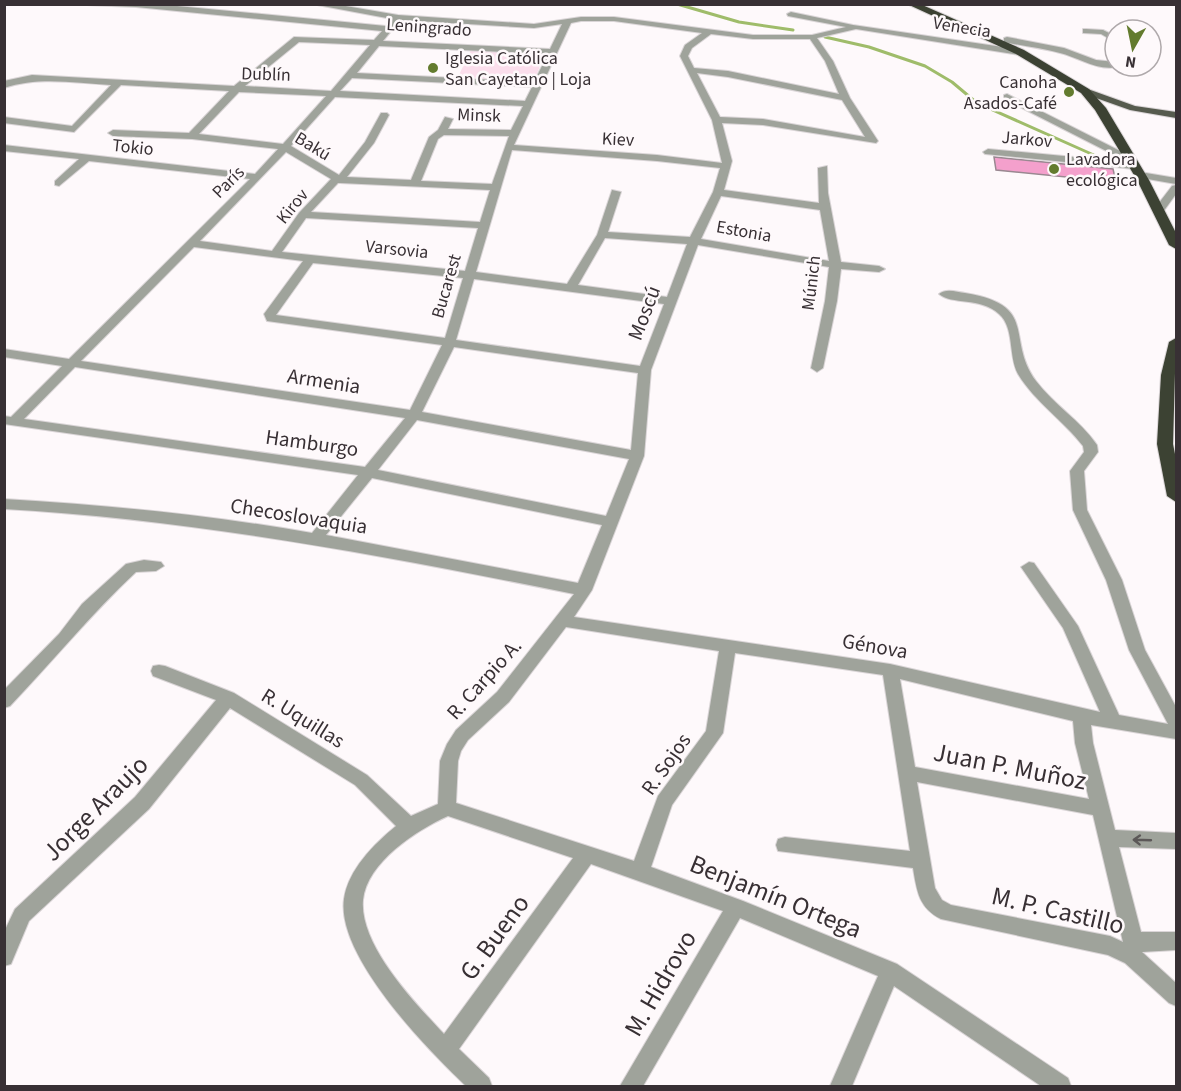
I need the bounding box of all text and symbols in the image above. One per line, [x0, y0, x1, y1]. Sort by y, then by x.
street label: Venecia [931, 11, 993, 44]
street label: Leningrado [386, 12, 472, 43]
north arrow [1103, 18, 1163, 78]
place label: Iglesia Católica San Cayetano | Loja [445, 46, 591, 92]
text: N [1124, 50, 1138, 74]
street label: Dublín [241, 61, 291, 88]
marker: Iglesia Católica San Cayetano | Loja [426, 61, 440, 75]
place label: Canoha Asados-Café [964, 70, 1057, 116]
marker: Canoha Asados-Café [1062, 85, 1076, 99]
street label: Minsk [457, 102, 501, 129]
street label: Jarkov [1001, 125, 1054, 154]
street label: Bakú [290, 126, 336, 167]
street label: Kiev [601, 126, 635, 153]
street label: Tokio [111, 133, 155, 162]
place label: Lavadora ecológica [1066, 147, 1137, 193]
street label: París [207, 161, 250, 204]
marker: Lavadora ecológica [1047, 162, 1061, 176]
street label: Kirov [270, 183, 315, 229]
street label: Estonia [714, 214, 773, 249]
street label: Varsovia [364, 234, 430, 265]
street label: Bucarest [425, 251, 468, 321]
street label: Múnich [796, 254, 827, 312]
street label: Moscú [620, 281, 668, 345]
street label: Armenia [285, 360, 363, 402]
street label: Hamburgo [264, 422, 360, 464]
street label: Checoslovaquia [228, 490, 370, 542]
street label: Génova [840, 625, 910, 667]
street label: R. Carpio A. [439, 632, 529, 726]
street label: R. Uquillas [256, 681, 351, 756]
street label: R. Sojos [634, 727, 698, 801]
street label: Juan P. Muñoz [930, 734, 1089, 799]
street label: Jorge Araujo [34, 747, 157, 870]
one-way arrow [1132, 834, 1152, 845]
street label: Benjamín Ortega [684, 845, 867, 948]
street label: M. P. Castillo [988, 877, 1128, 944]
street label: G. Bueno [451, 887, 538, 988]
street label: M. Hidrovo [615, 923, 706, 1043]

